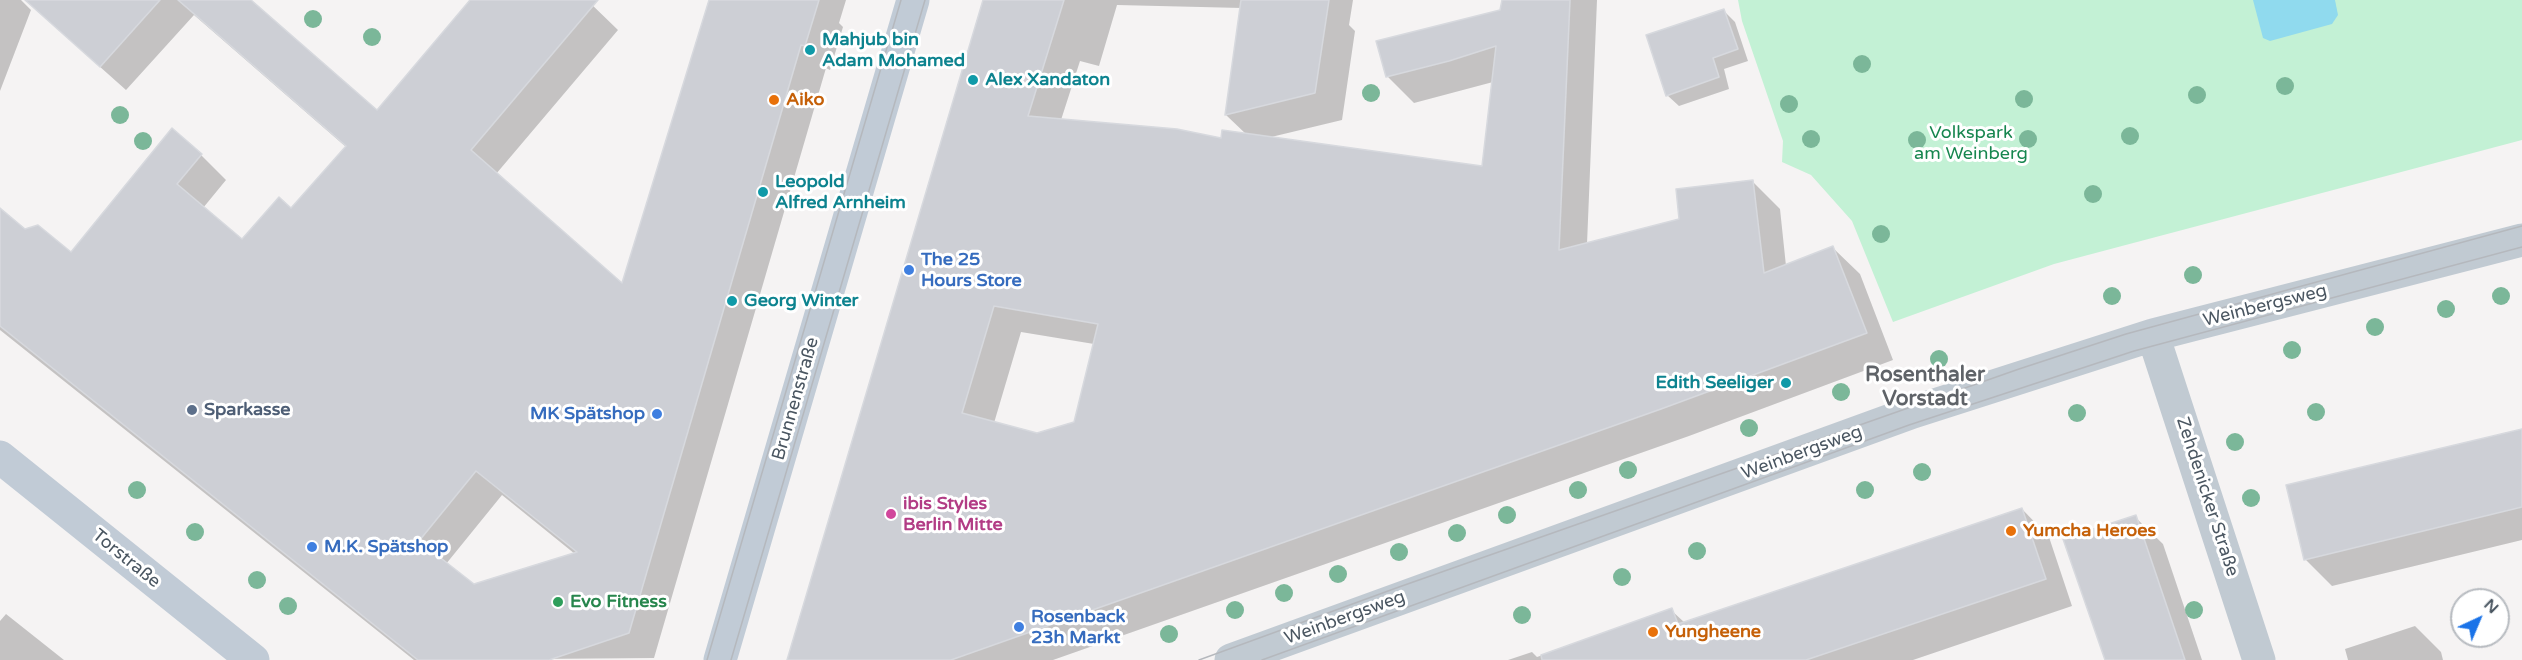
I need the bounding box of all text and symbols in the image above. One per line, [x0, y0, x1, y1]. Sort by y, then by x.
place label: Mahjub bin Adam Mohamed [822, 29, 965, 72]
marker: Mahjub bin Adam Mohamed [803, 43, 817, 57]
place label: Alex Xandaton [985, 69, 1110, 91]
marker: Alex Xandaton [966, 73, 980, 87]
place label: Aiko [786, 89, 824, 111]
marker: Aiko [767, 93, 781, 107]
park label: Volkspark am Weinberg [1914, 122, 2028, 164]
place label: Leopold Alfred Arnheim [775, 171, 906, 213]
marker: Leopold Alfred Arnheim [756, 185, 770, 199]
place label: The 25 Hours Store [921, 249, 1022, 292]
marker: The 25 Hours Store [902, 263, 916, 277]
street label: Weinbergsweg [2201, 280, 2329, 332]
place label: Georg Winter [744, 290, 858, 312]
marker: Georg Winter [725, 294, 739, 308]
street label: Brunnenstraße [768, 335, 824, 463]
district label: Rosenthaler Vorstadt [1865, 362, 1985, 412]
place label: Edith Seeliger [1656, 372, 1774, 394]
marker: Edith Seeliger [1779, 376, 1793, 390]
place label: Sparkasse [204, 399, 291, 421]
marker: Sparkasse [185, 403, 199, 417]
place label: MK Spätshop [530, 403, 645, 425]
marker: MK Spätshop [650, 407, 664, 421]
street label: Zehdenicker Straße [2171, 415, 2243, 579]
street label: Weinbergsweg [1739, 421, 1865, 485]
place label: ibis Styles Berlin Mitte [903, 493, 1003, 536]
marker: ibis Styles Berlin Mitte [884, 507, 898, 521]
place label: Yumcha Heroes [2023, 520, 2156, 542]
marker: Yumcha Heroes [2004, 524, 2018, 538]
street label: Torstraße [88, 525, 164, 593]
place label: M.K. Spätshop [324, 536, 448, 558]
marker: M.K. Spätshop [305, 540, 319, 554]
street label: Weinbergsweg [1282, 586, 1408, 650]
north arrow [2450, 588, 2510, 648]
place label: Evo Fitness [570, 591, 667, 613]
marker: Evo Fitness [551, 595, 565, 609]
text: N [2480, 595, 2503, 618]
place label: Rosenback 23h Markt [1031, 606, 1125, 648]
marker: Rosenback 23h Markt [1012, 620, 1026, 634]
place label: Yungheene [1665, 621, 1761, 643]
marker: Yungheene [1646, 625, 1660, 639]

